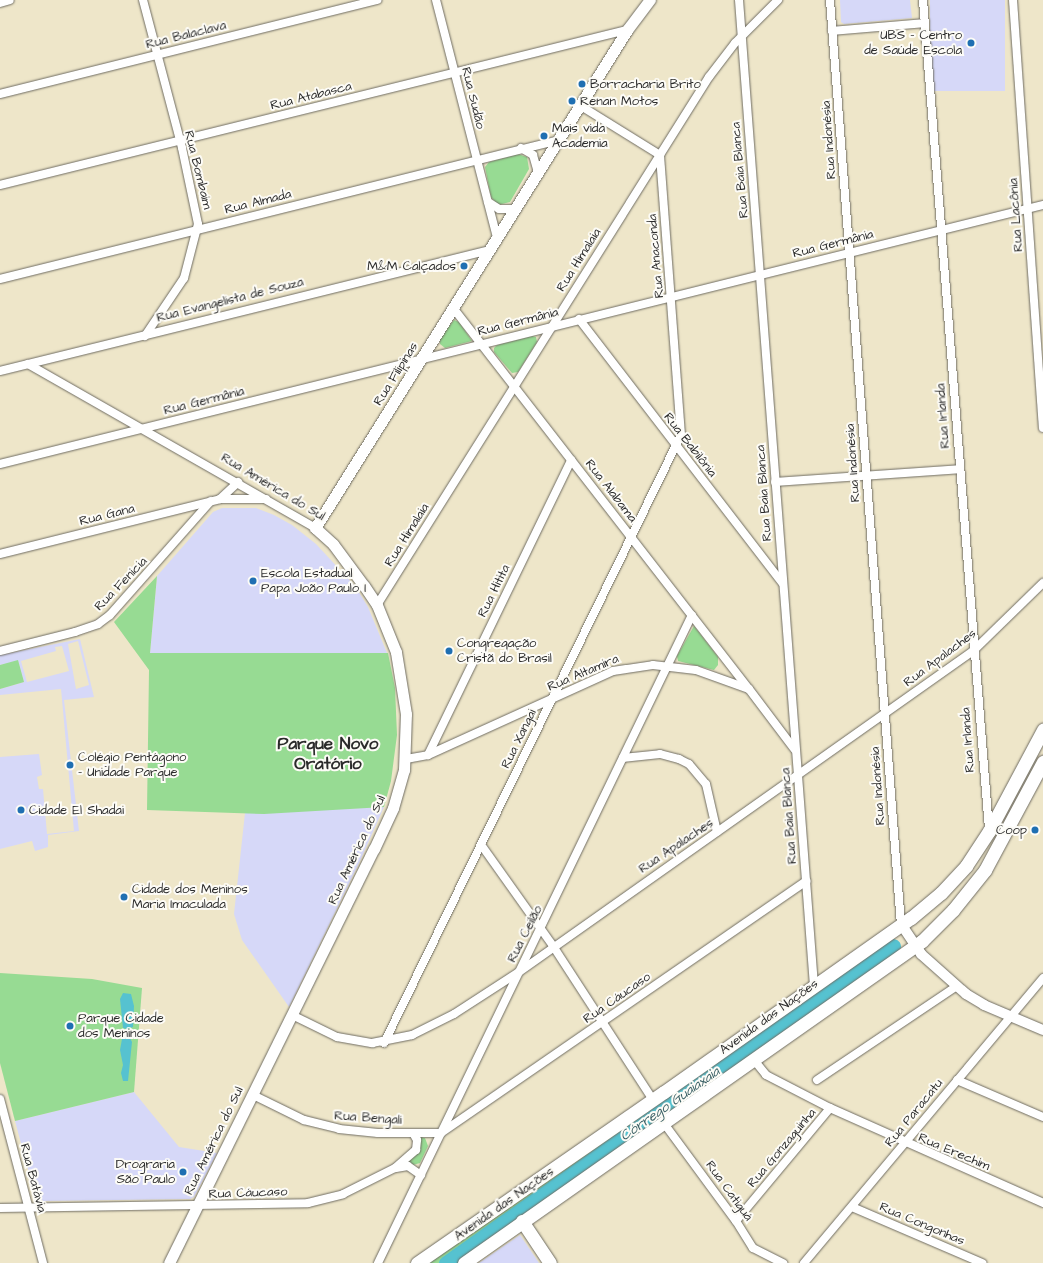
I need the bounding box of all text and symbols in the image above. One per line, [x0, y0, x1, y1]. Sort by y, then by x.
street label: Rua Balaclava [144, 17, 228, 53]
place label: UBS - Centro de Saúde Escola [864, 28, 962, 59]
marker: UBS - Centro de Saúde Escola [965, 37, 977, 49]
street label: Rua Sudão [458, 65, 488, 131]
place label: Borracharia Brito [590, 76, 701, 92]
street label: Rua Atabasca [269, 78, 353, 114]
marker: Borracharia Brito [577, 79, 587, 89]
place label: Renan Motos [580, 93, 658, 109]
marker: Renan Motos [567, 96, 577, 106]
street label: Rua Indonésia [818, 100, 840, 180]
place label: Mais vida Academia [552, 121, 608, 152]
street label: Rua Baia Blanca [728, 121, 752, 219]
street label: Rua Bombaim [181, 129, 215, 211]
marker: Mais vida Academia [539, 131, 549, 141]
street label: Rua Lacônia [1006, 178, 1026, 252]
street label: Rua Almada [223, 186, 293, 218]
street label: Rua Anaconda [645, 213, 667, 299]
street label: Rua Himalaia [553, 226, 605, 294]
street label: Rua Germânia [791, 226, 875, 262]
place label: M&M Calçados [367, 258, 456, 274]
marker: M&M Calçados [459, 261, 469, 271]
street label: Rua Evangelista de Souza [155, 274, 305, 326]
street label: Rua Germânia [476, 304, 560, 340]
street label: Rua Filipinas [370, 340, 422, 408]
street label: Rua Germânia [162, 383, 246, 419]
street label: Rua Irlanda [933, 383, 953, 449]
street label: Rua Babilônia [660, 410, 720, 480]
street label: Rua Indonésia [842, 423, 864, 503]
street label: Rua Baia Blanca [753, 444, 775, 542]
street label: Rua América do Sul [218, 450, 328, 524]
street label: Rua Alabama [582, 457, 640, 525]
street label: Rua Gana [78, 501, 136, 529]
street label: Rua Himalaia [381, 501, 433, 569]
street label: Rua Fenícia [91, 554, 151, 614]
street label: Rua Hitita [475, 562, 513, 620]
place label: Escola Estadual Papa João Paulo I [261, 566, 366, 597]
marker: Escola Estadual Papa João Paulo I [248, 576, 258, 586]
street label: Rua Apalaches [901, 626, 979, 690]
place label: Congregação Cristã do Brasil [457, 636, 552, 667]
marker: Congregação Cristã do Brasil [444, 646, 454, 656]
street label: Rua Altamira [545, 651, 621, 695]
street label: Rua Xangai [498, 707, 540, 771]
street label: Rua Irlanda [958, 707, 978, 773]
district label: Parque Novo Oratório [278, 735, 378, 775]
street label: Rua Indonésia [867, 746, 889, 826]
place label: Colégio Pentágono - Unidade Parque [78, 750, 186, 781]
marker: Colégio Pentágono - Unidade Parque [65, 760, 75, 770]
street label: Rua Baia Blanca [778, 767, 800, 865]
street label: Rua América do Sul [325, 793, 389, 907]
place label: Cidade El Shadai [29, 802, 124, 818]
marker: Cidade El Shadai [16, 805, 26, 815]
street label: Rua Apalaches [636, 815, 716, 877]
place label: Coop [996, 822, 1027, 838]
marker: Coop [1030, 825, 1040, 835]
place label: Cidade dos Meninos Maria Imaculada [132, 882, 248, 913]
marker: Cidade dos Meninos Maria Imaculada [119, 892, 129, 902]
street label: Rua Ceilão [504, 903, 546, 965]
street label: Rua Cáucaso [580, 969, 654, 1027]
street label: Avenida das Nações [717, 976, 821, 1058]
place label: Parque Cidade dos Meninos [78, 1011, 164, 1042]
marker: Parque Cidade dos Meninos [65, 1021, 75, 1031]
water label: Córrego Guaiaxaia [617, 1063, 723, 1145]
street label: Rua Paracatu [882, 1076, 946, 1150]
street label: Rua América do Sul [181, 1084, 247, 1198]
street label: Rua Gonzaguinha [744, 1105, 820, 1191]
street label: Rua Bengali [334, 1108, 402, 1128]
street label: Rua Erechim [916, 1130, 992, 1174]
street label: Rua Batávia [16, 1142, 50, 1214]
place label: Drograria São Paulo [116, 1157, 175, 1188]
street label: Rua Catiguá [702, 1158, 756, 1224]
street label: Avenida das Nações [451, 1164, 557, 1244]
marker: Drograria São Paulo [178, 1167, 188, 1177]
street label: Rua Cáucaso [208, 1184, 288, 1202]
street label: Rua Congonhas [877, 1199, 967, 1249]

